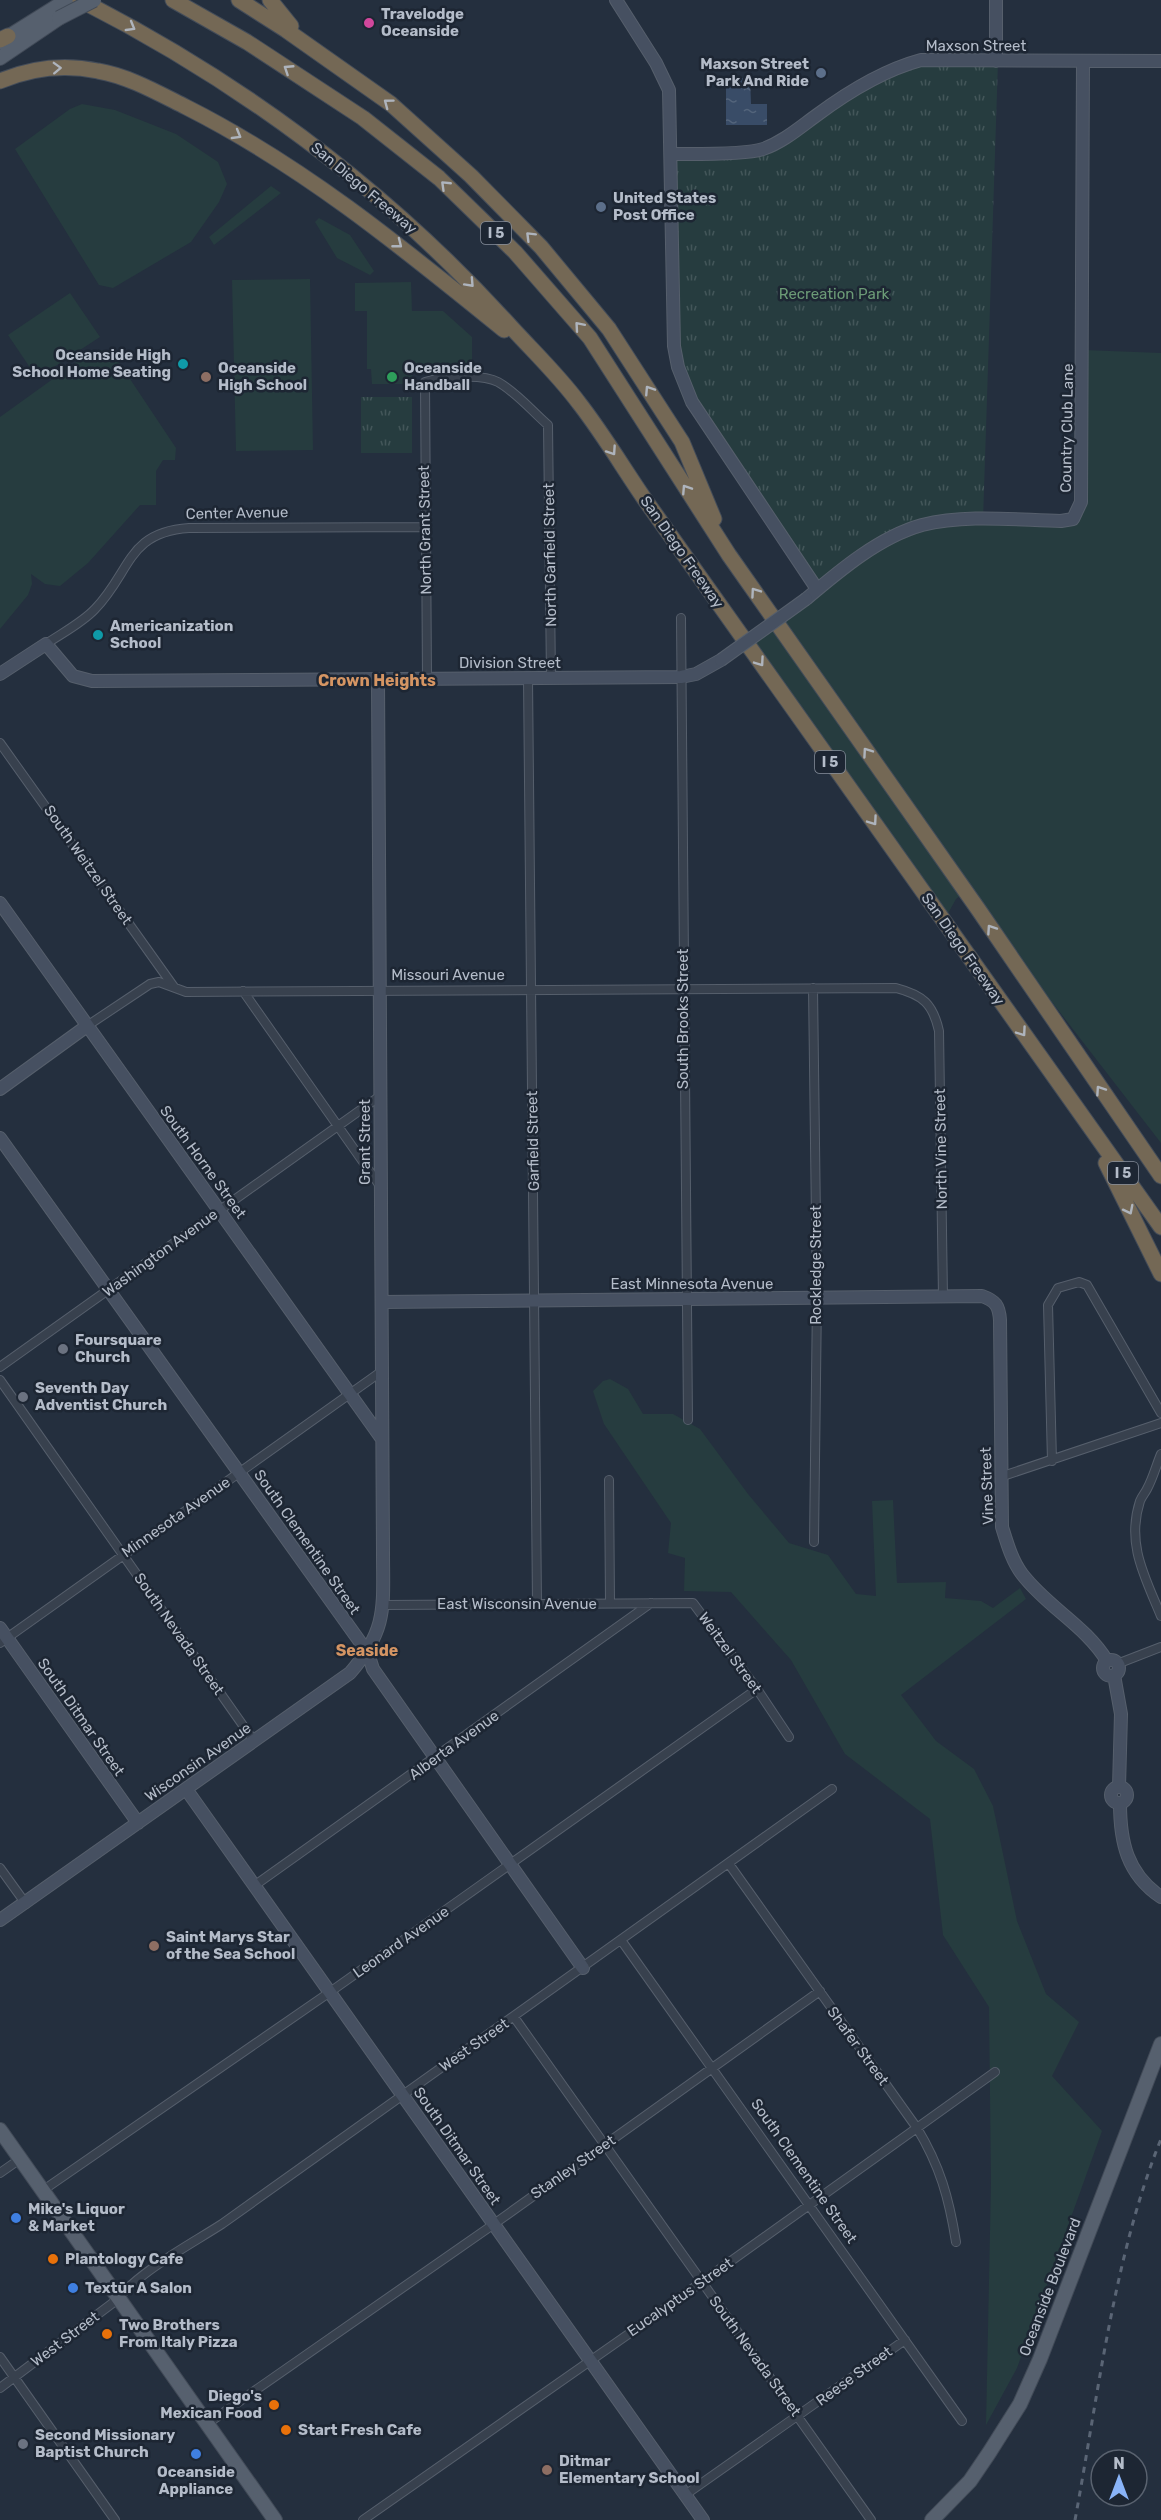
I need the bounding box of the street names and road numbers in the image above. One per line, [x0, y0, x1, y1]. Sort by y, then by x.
street label: Maxson Street [926, 37, 1026, 55]
street label: San Diego Freeway [307, 138, 421, 238]
road number: I 5 [481, 222, 511, 244]
street label: Country Club Lane [1057, 363, 1077, 493]
street label: North Grant Street [415, 465, 435, 595]
street label: North Garfield Street [540, 483, 560, 627]
street label: San Diego Freeway [637, 492, 727, 612]
street label: Center Avenue [185, 503, 289, 523]
street label: Division Street [459, 654, 561, 672]
road number: I 5 [815, 751, 845, 773]
street label: South Weitzel Street [40, 802, 136, 928]
street label: San Diego Freeway [918, 889, 1008, 1009]
street label: South Brooks Street [674, 949, 692, 1089]
street label: Missouri Avenue [391, 966, 505, 984]
street label: North Vine Street [931, 1088, 951, 1210]
street label: Garfield Street [523, 1091, 543, 1191]
street label: Grant Street [356, 1099, 374, 1185]
street label: South Horne Street [156, 1102, 250, 1222]
road number: I 5 [1108, 1162, 1138, 1184]
street label: Washington Avenue [99, 1205, 221, 1301]
street label: Rockledge Street [807, 1205, 825, 1325]
street label: East Minnesota Avenue [611, 1275, 773, 1293]
street label: Vine Street [977, 1447, 997, 1525]
street label: South Clementine Street [250, 1466, 364, 1618]
street label: Minnesota Avenue [118, 1473, 234, 1561]
street label: South Nevada Street [130, 1570, 228, 1699]
street label: East Wisconsin Avenue [437, 1595, 597, 1613]
street label: Weitzel Street [694, 1609, 766, 1697]
street label: South Ditmar Street [34, 1655, 128, 1779]
street label: Alberta Avenue [406, 1706, 502, 1784]
street label: Wisconsin Avenue [141, 1719, 255, 1805]
street label: Leonard Avenue [350, 1902, 452, 1982]
street label: Shafer Street [823, 2003, 893, 2089]
street label: West Street [436, 2014, 512, 2076]
street label: South Ditmar Street [410, 2084, 504, 2208]
street label: South Clementine Street [747, 2095, 861, 2247]
street label: Stanley Street [527, 2131, 619, 2203]
street label: Oceanside Boulevard [1015, 2215, 1085, 2359]
street label: Eucalyptus Street [624, 2254, 736, 2340]
street label: South Nevada Street [705, 2292, 805, 2420]
street label: West Street [27, 2307, 103, 2370]
street label: Reese Street [812, 2342, 896, 2410]

